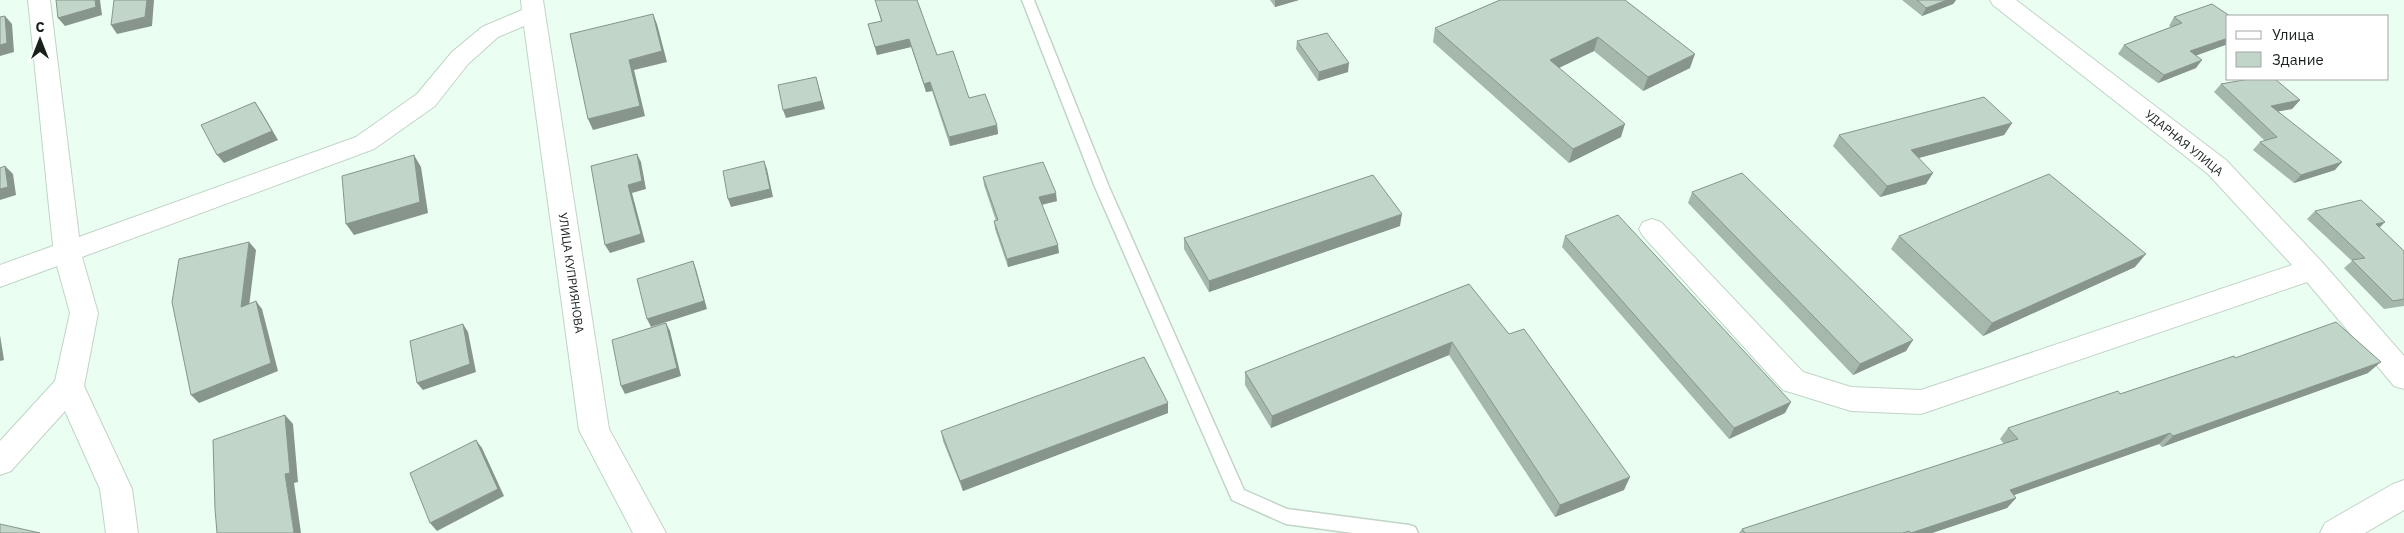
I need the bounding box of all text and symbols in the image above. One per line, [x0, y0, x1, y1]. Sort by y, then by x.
north arrow [15, 15, 65, 65]
legend [2226, 15, 2389, 80]
text: С [35, 18, 45, 36]
text: Улица [2272, 25, 2314, 44]
text: Здание [2272, 50, 2324, 69]
street label: УДАРНАЯ УЛИЦА [2142, 106, 2227, 179]
street label: УЛИЦА КУПРИЯНОВА [556, 212, 587, 335]

